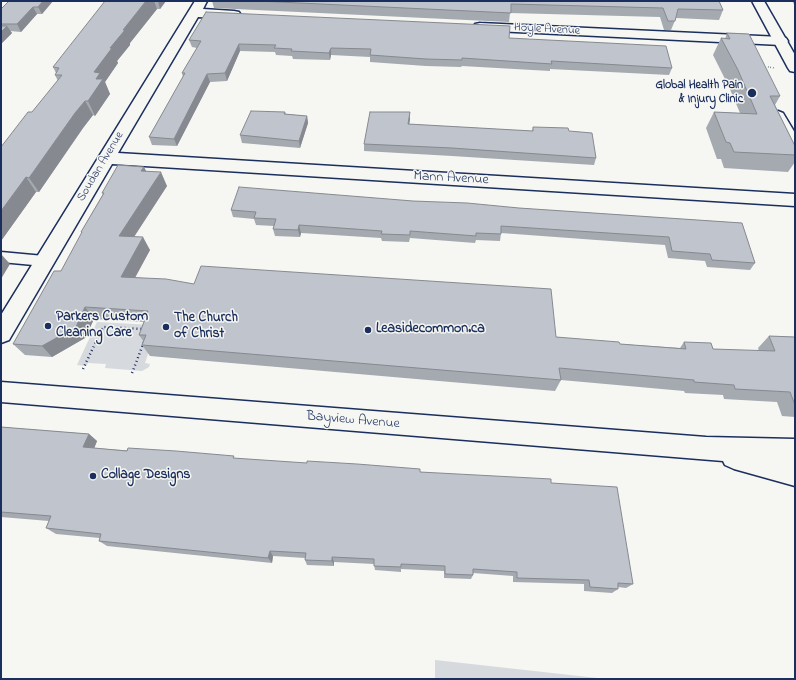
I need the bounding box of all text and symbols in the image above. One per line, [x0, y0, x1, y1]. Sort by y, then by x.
street label: Hoyle Avenue [514, 21, 580, 39]
place label: Global Health Pain & Injury Clinic [655, 79, 743, 107]
marker: Global Health Pain & Injury Clinic [746, 87, 758, 99]
street label: Soudan Avenue [75, 130, 127, 204]
street label: Mann Avenue [413, 169, 489, 189]
place label: Parkers Custom Cleaning Care [56, 310, 148, 342]
place label: The Church of Christ [174, 311, 238, 344]
marker: Parkers Custom Cleaning Care [43, 321, 53, 331]
marker: The Church of Christ [161, 322, 171, 332]
place label: Leasidecommon.ca [376, 322, 485, 338]
marker: Leasidecommon.ca [363, 325, 373, 335]
street label: Bayview Avenue [306, 409, 400, 433]
place label: Collage Designs [101, 468, 190, 484]
marker: Collage Designs [88, 471, 98, 481]

